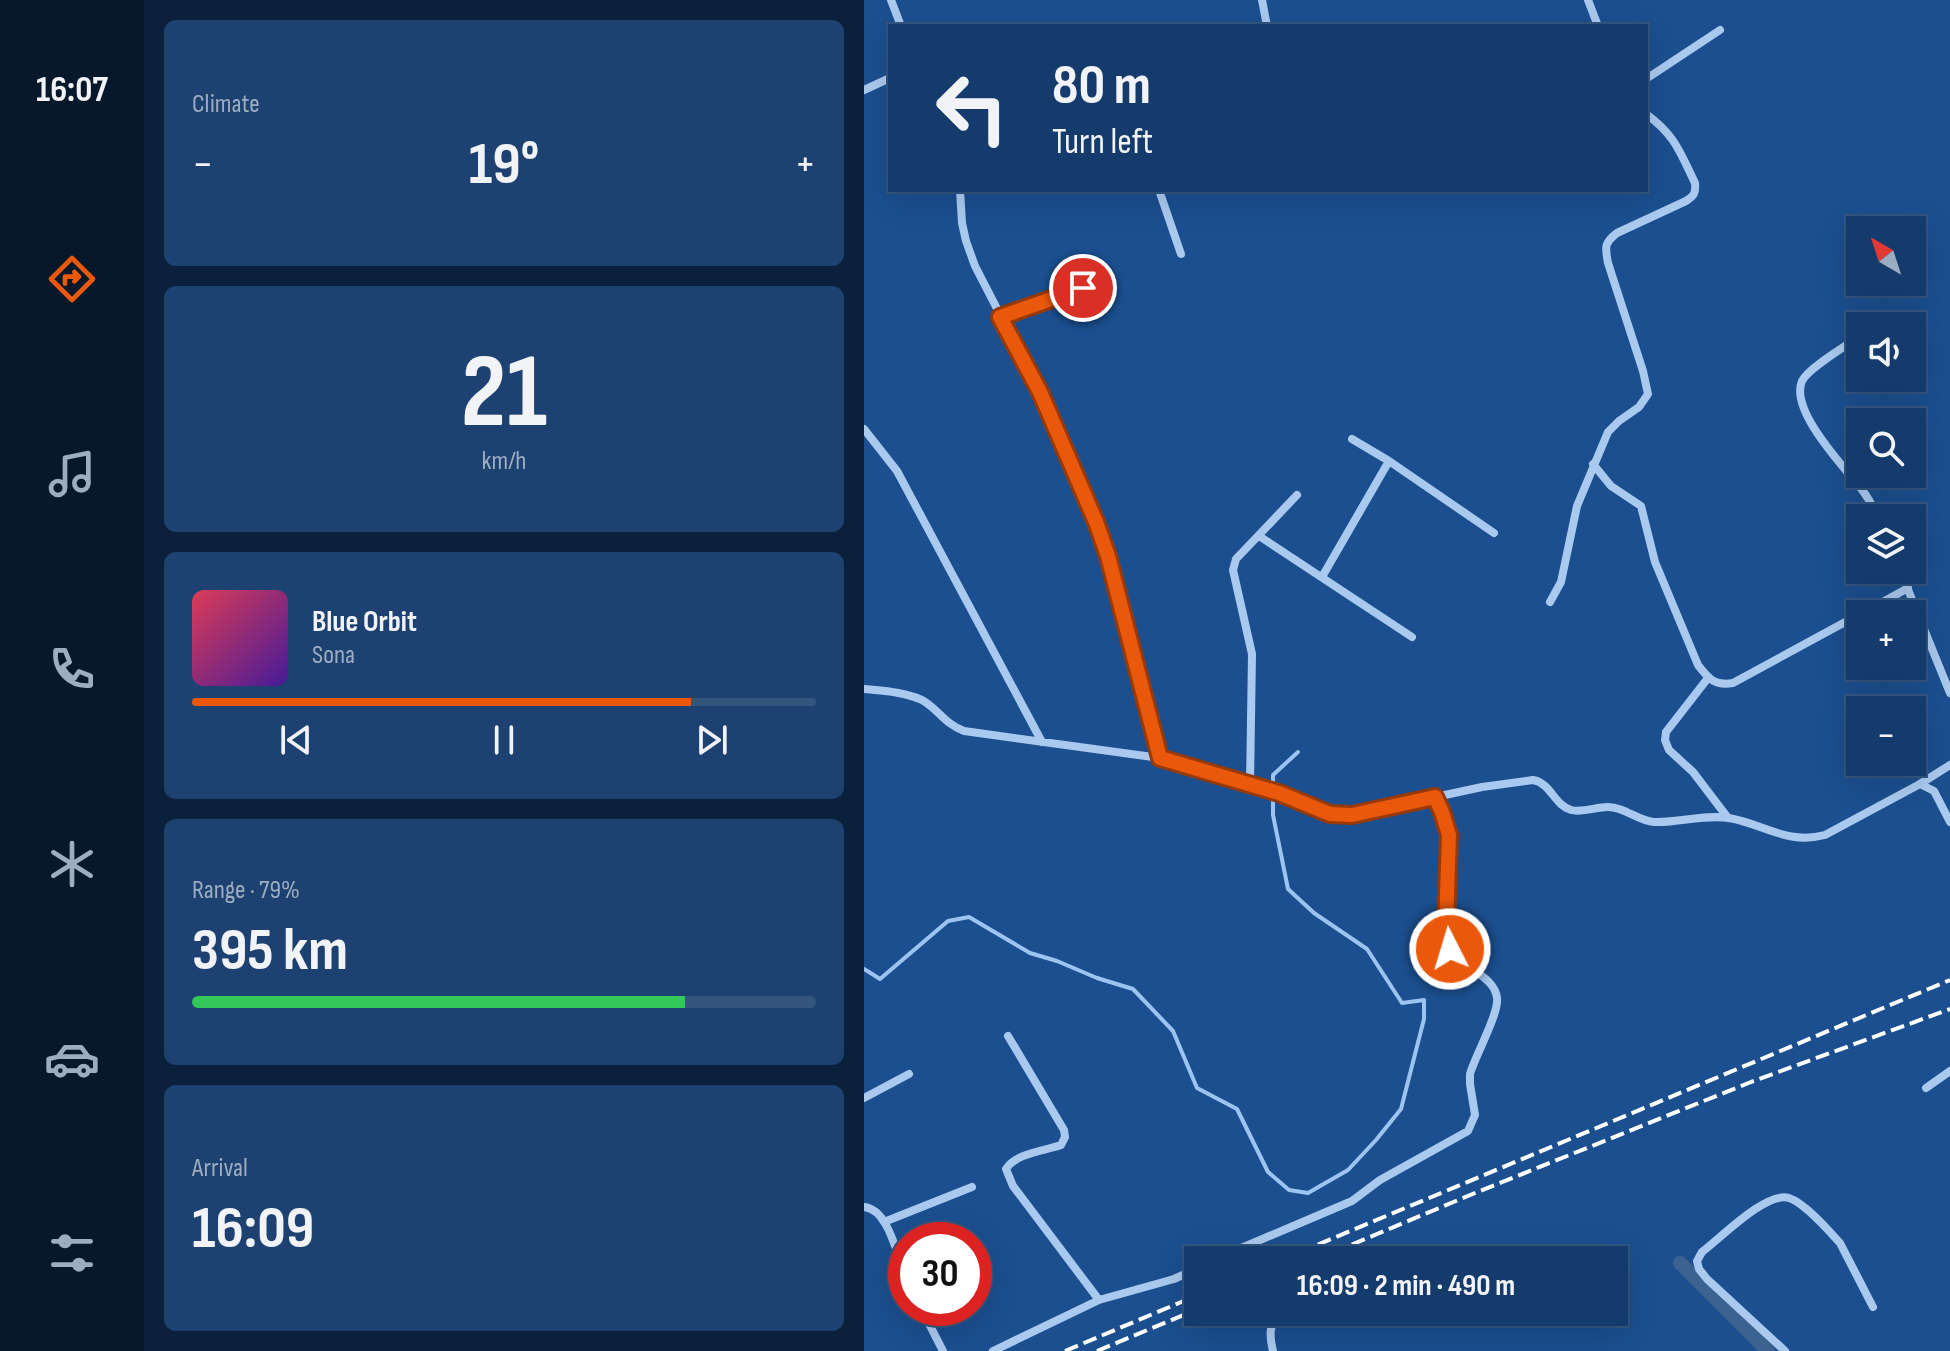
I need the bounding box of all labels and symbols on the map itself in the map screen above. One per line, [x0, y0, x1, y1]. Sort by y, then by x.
north arrow [1846, 216, 1926, 296]
pin [1049, 254, 1117, 322]
position arrow [1408, 907, 1492, 991]
speed limit sign: 30 [888, 1222, 992, 1326]

